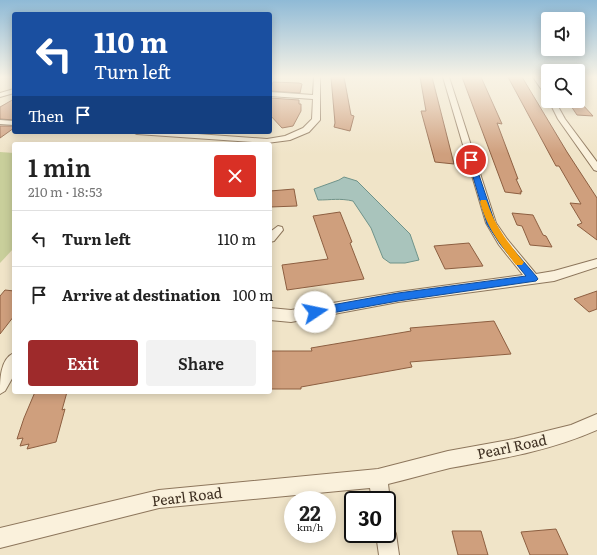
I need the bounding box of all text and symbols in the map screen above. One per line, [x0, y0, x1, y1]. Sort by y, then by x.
map controls [541, 12, 585, 108]
button: sound [541, 12, 585, 56]
text: 110 m [94, 20, 168, 62]
icon: left [28, 28, 80, 80]
text: Turn left [94, 58, 171, 85]
button: search [541, 64, 585, 108]
text: Then [28, 104, 64, 127]
icon: arrive [72, 104, 94, 126]
pin [454, 143, 488, 177]
text: 1 min [28, 149, 91, 184]
icon: arrive [460, 149, 482, 171]
button: close [214, 155, 256, 197]
text: 210 m · 18:53 [28, 182, 103, 201]
text: Turn left [62, 227, 131, 250]
text: 110 m [218, 227, 256, 250]
icon: left [28, 228, 50, 250]
text: Arrive at destination [62, 283, 221, 306]
text: 100 m [233, 283, 274, 306]
icon: arrive [28, 284, 50, 306]
position arrow [294, 291, 336, 333]
button: Exit [28, 340, 138, 386]
button: Share [146, 340, 256, 386]
street label: Pearl Road [475, 429, 549, 463]
street label: Pearl Road [150, 482, 224, 510]
speed limit sign: 30 [344, 491, 396, 543]
text: 22 [299, 497, 321, 527]
text: km/h [297, 519, 323, 534]

